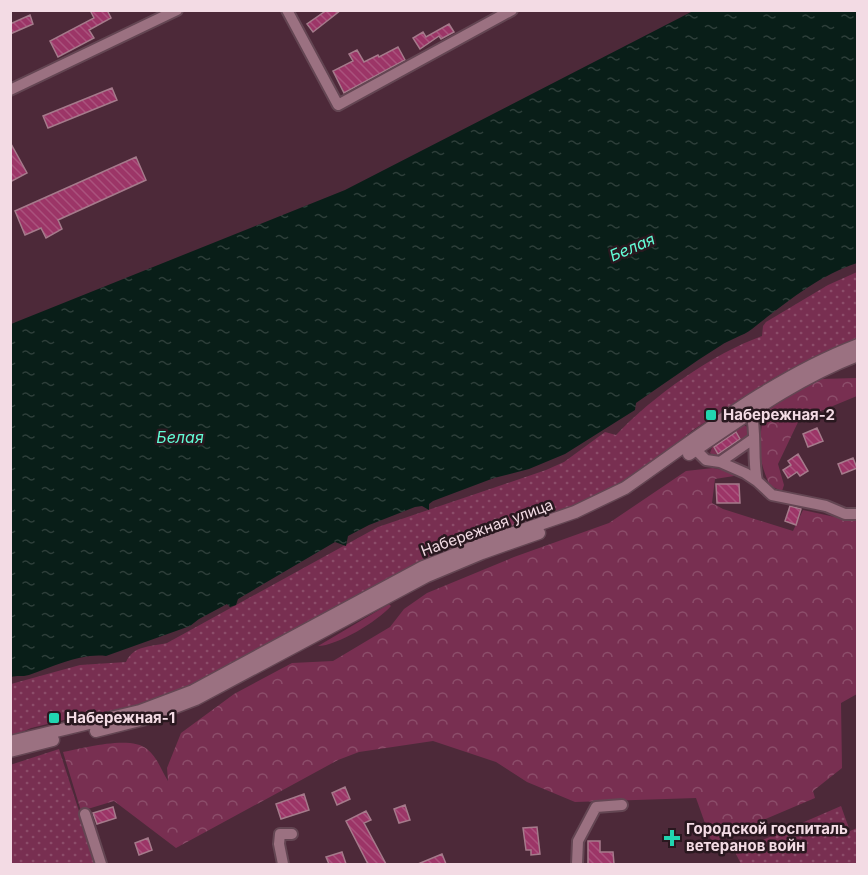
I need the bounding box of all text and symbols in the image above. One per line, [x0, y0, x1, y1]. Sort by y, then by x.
water label: Белая [606, 228, 658, 265]
place label: Набережная-2 [723, 405, 835, 424]
marker: Набережная-2 [704, 408, 718, 422]
water label: Белая [156, 427, 204, 447]
street label: Набережная улица [418, 495, 556, 560]
place label: Набережная-1 [66, 708, 175, 727]
marker: Набережная-1 [47, 711, 61, 725]
place label: Городской госпиталь ветеранов войн [686, 819, 848, 855]
marker: Городской госпиталь ветеранов войн [663, 829, 681, 847]

